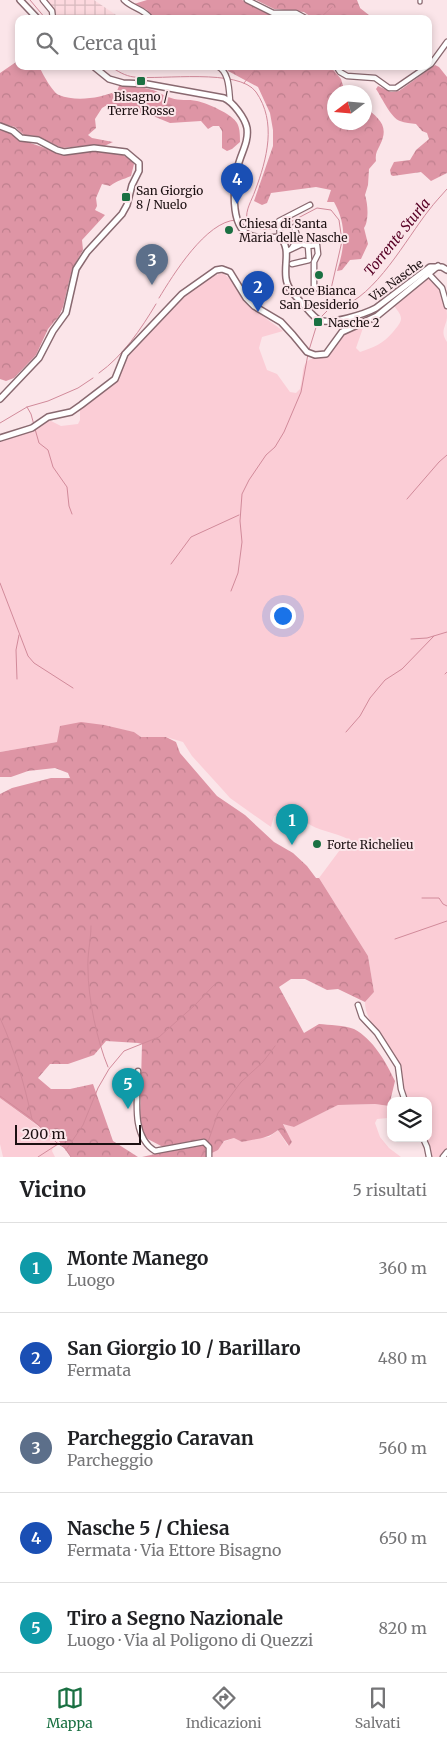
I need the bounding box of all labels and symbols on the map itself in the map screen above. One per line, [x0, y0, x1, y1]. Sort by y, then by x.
marker: Bisagno / Terre Rosse [135, 75, 147, 87]
north arrow [327, 85, 372, 130]
place label: Bisagno / Terre Rosse [107, 89, 175, 118]
pin: 4 [221, 163, 253, 204]
place label: San Giorgio 8 / Nuelo [136, 183, 203, 212]
marker: San Giorgio 8 / Nuelo [120, 191, 132, 203]
water label: Torrente Sturla [360, 194, 434, 280]
place label: Chiesa di Santa Maria delle Nasche [239, 216, 348, 245]
marker: Chiesa di Santa Maria delle Nasche [223, 224, 235, 236]
pin: 3 [136, 244, 168, 285]
street label: Via Nasche [365, 256, 426, 305]
marker: Croce Bianca San Desiderio [313, 269, 325, 281]
pin: 2 [242, 271, 274, 312]
place label: Croce Bianca San Desiderio [279, 283, 359, 312]
place label: Nasche 2 [328, 315, 380, 330]
marker: Nasche 2 [312, 316, 324, 328]
your location [270, 603, 296, 629]
pin: 1 [276, 804, 308, 845]
place label: Forte Richelieu [327, 837, 414, 852]
marker: Forte Richelieu [311, 838, 323, 850]
pin: 5 [112, 1068, 144, 1109]
scale bar [15, 1122, 141, 1145]

